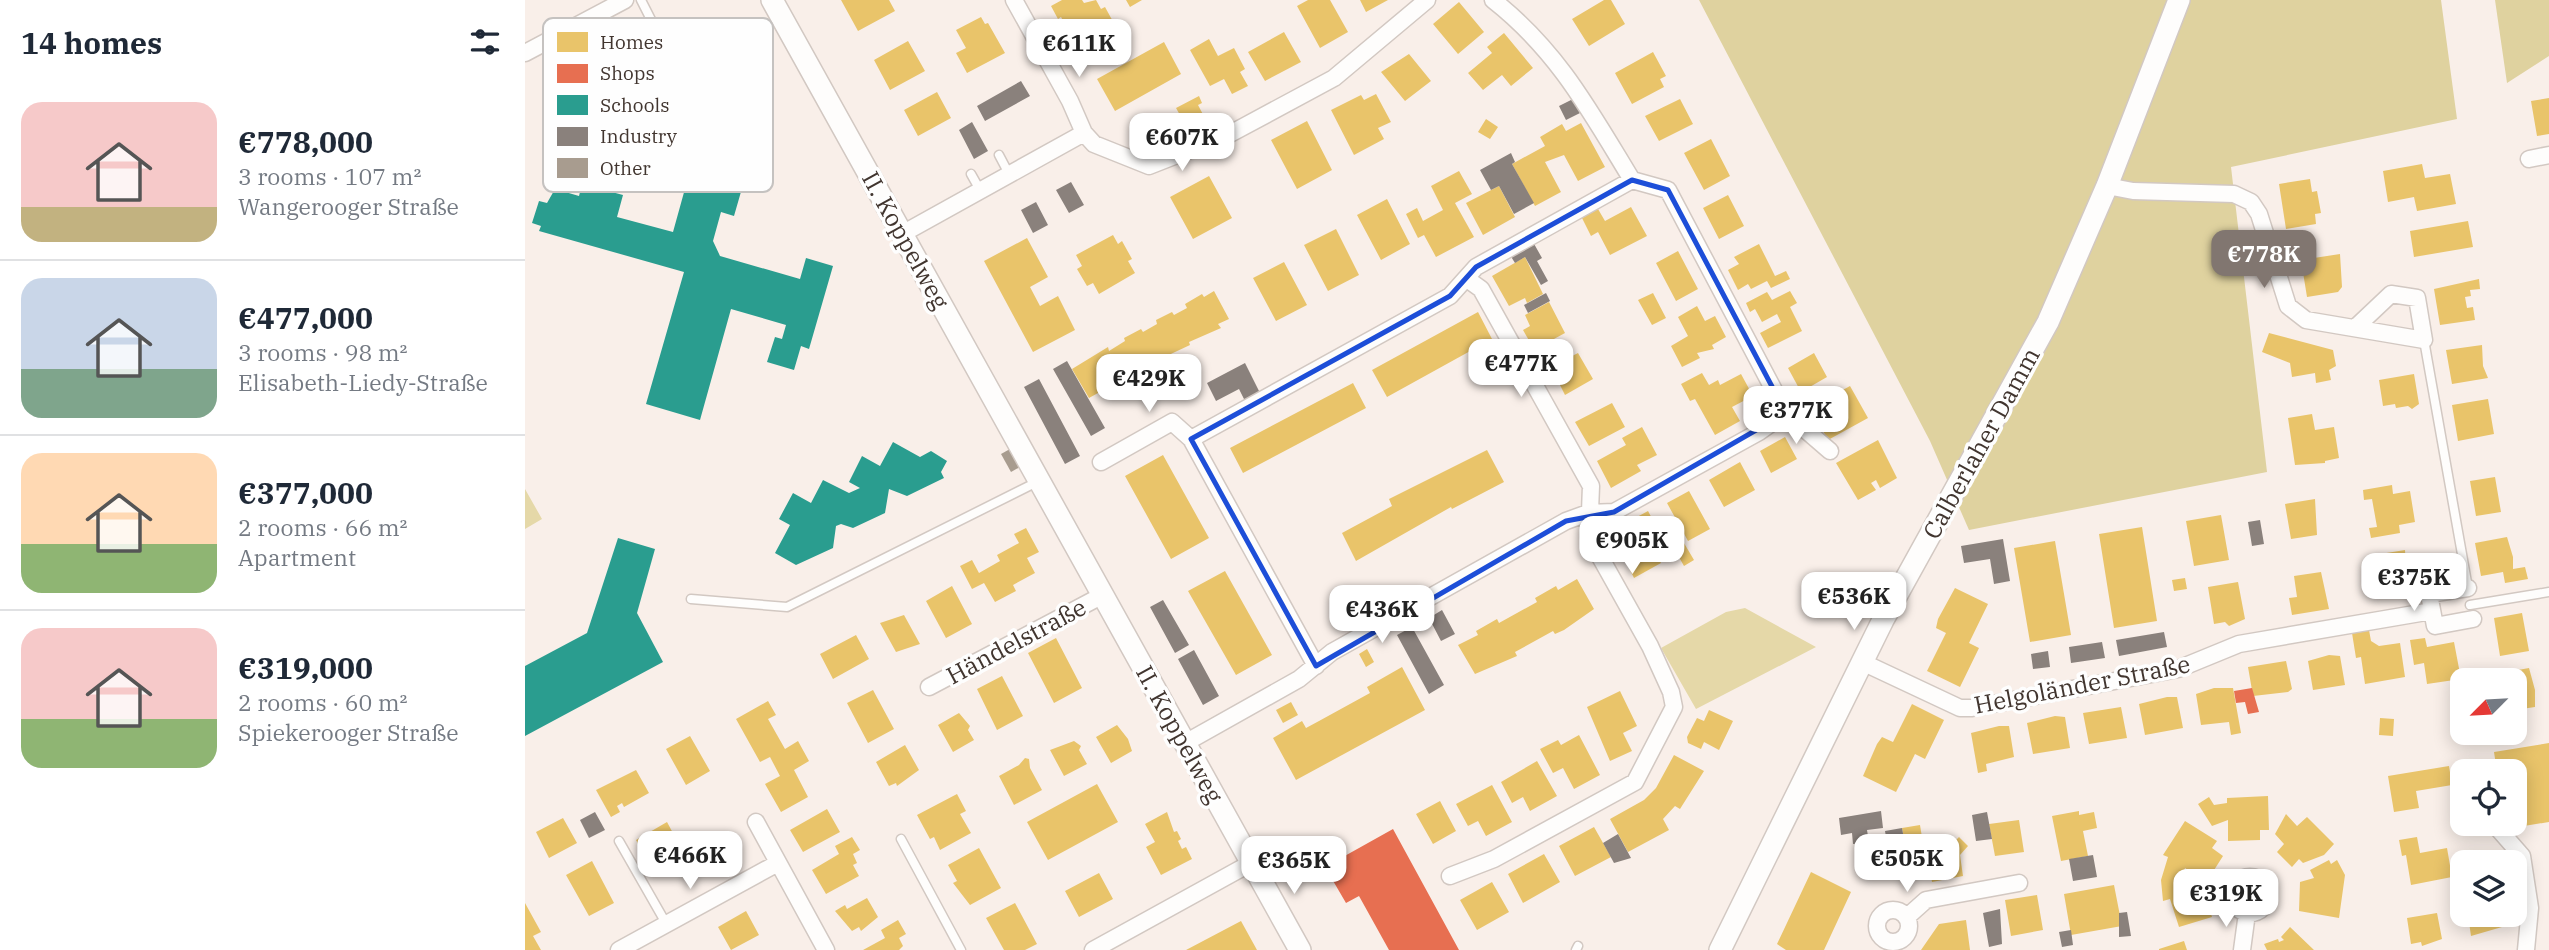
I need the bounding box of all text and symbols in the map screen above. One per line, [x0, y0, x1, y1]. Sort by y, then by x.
legend [543, 18, 773, 192]
pin: €611K [1030, 20, 1128, 79]
text: 14 homes [21, 23, 162, 62]
icon: filters [466, 23, 504, 61]
text: €611K [1042, 27, 1116, 57]
text: Homes [600, 30, 663, 54]
text: Shops [600, 61, 655, 85]
text: Schools [600, 93, 669, 117]
pin: €607K [1133, 114, 1231, 173]
text: €607K [1145, 121, 1219, 151]
text: €778,000 [238, 122, 373, 161]
text: Industry [600, 124, 678, 148]
icon: home [77, 130, 161, 214]
text: Other [600, 156, 651, 180]
text: 3 rooms · 107 m² [238, 161, 421, 191]
street label: II. Koppelweg [855, 165, 957, 315]
text: Wangerooger Straße [238, 191, 459, 221]
pin: €778K [2215, 230, 2313, 290]
text: €778K [2227, 238, 2301, 268]
text: €477,000 [238, 298, 373, 337]
icon: home [77, 306, 161, 390]
text: 3 rooms · 98 m² [238, 337, 408, 367]
pin: €477K [1472, 340, 1570, 399]
street label: Calberlaher Damm [1915, 342, 2047, 544]
text: €477K [1484, 347, 1558, 377]
pin: €429K [1100, 354, 1198, 414]
text: €429K [1112, 362, 1186, 392]
text: Elisabeth-Liedy-Straße [238, 367, 488, 397]
pin: €377K [1747, 386, 1845, 446]
text: €377K [1759, 394, 1833, 424]
text: €377,000 [238, 473, 373, 512]
icon: home [77, 481, 161, 565]
text: 2 rooms · 66 m² [238, 512, 408, 542]
pin: €905K [1583, 516, 1681, 576]
text: €905K [1595, 524, 1669, 554]
text: Apartment [238, 542, 356, 572]
pin: €375K [2365, 554, 2463, 613]
text: €375K [2377, 561, 2451, 591]
pin: €536K [1805, 572, 1903, 632]
text: €536K [1817, 580, 1891, 610]
pin: €436K [1333, 586, 1431, 645]
street label: Händelstraße [941, 591, 1091, 691]
text: €436K [1345, 593, 1419, 623]
street label: Helgoländer Straße [1971, 647, 2193, 721]
text: €319,000 [238, 648, 373, 687]
icon: home [77, 656, 161, 740]
street label: II. Koppelweg [1129, 659, 1231, 809]
north arrow [2450, 668, 2527, 746]
map controls [2450, 668, 2527, 927]
text: 2 rooms · 60 m² [238, 687, 408, 717]
text: Spiekerooger Straße [238, 717, 459, 747]
button: locate [2450, 759, 2527, 836]
pin: €466K [641, 832, 739, 891]
pin: €505K [1858, 834, 1956, 894]
pin: €365K [1245, 836, 1343, 896]
text: €466K [653, 839, 727, 869]
text: €505K [1870, 842, 1944, 872]
text: €365K [1257, 844, 1331, 874]
button: layers [2450, 850, 2527, 927]
pin: €319K [2177, 870, 2275, 929]
text: €319K [2189, 877, 2263, 907]

